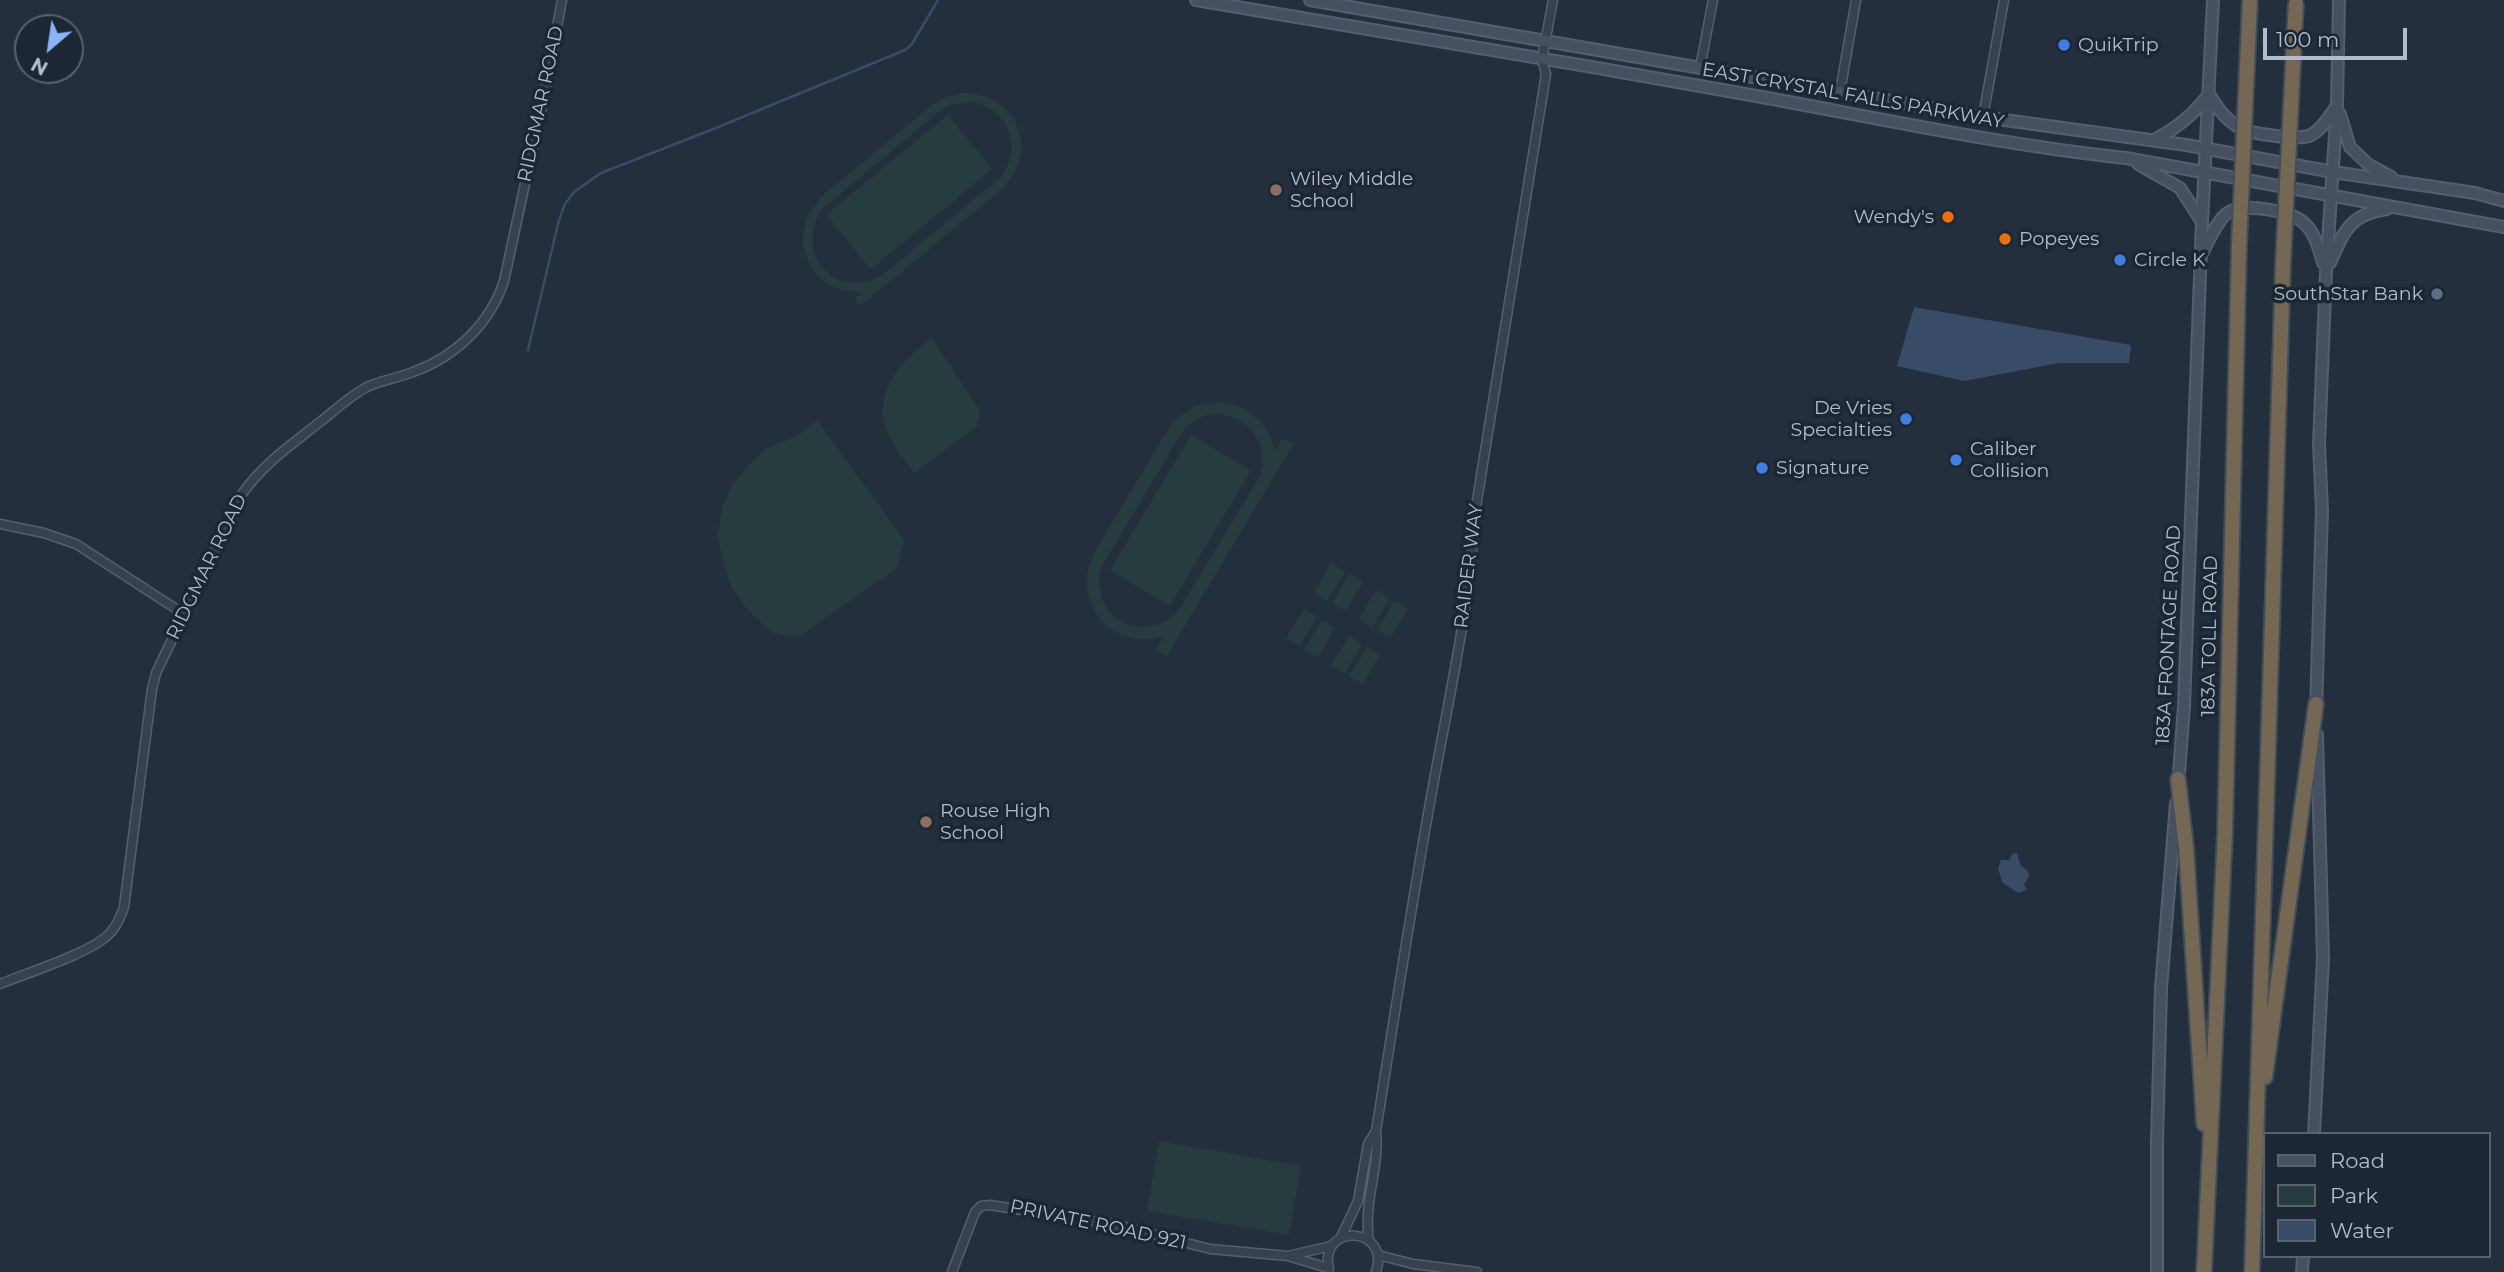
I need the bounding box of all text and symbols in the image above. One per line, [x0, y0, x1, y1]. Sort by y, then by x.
north arrow [14, 14, 84, 84]
scale bar [2266, 14, 2410, 58]
street label: RIDGMAR ROAD [513, 24, 569, 184]
text: 100 m [2276, 27, 2339, 52]
place label: QuikTrip [2078, 34, 2159, 56]
marker: QuikTrip [2056, 37, 2072, 53]
text: N [27, 52, 52, 80]
street label: EAST CRYSTAL FALLS PARKWAY [1700, 58, 2006, 134]
place label: Wiley Middle School [1290, 168, 1413, 212]
marker: Wiley Middle School [1268, 182, 1284, 198]
place label: Wendy's [1853, 206, 1934, 228]
marker: Wendy's [1940, 209, 1956, 225]
place label: Popeyes [2019, 228, 2099, 250]
marker: Popeyes [1997, 231, 2013, 247]
place label: Circle K [2134, 249, 2206, 271]
marker: Circle K [2112, 252, 2128, 268]
place label: SouthStar Bank [2274, 283, 2423, 305]
marker: SouthStar Bank [2429, 286, 2445, 302]
place label: De Vries Specialties [1791, 397, 1892, 441]
marker: De Vries Specialties [1898, 411, 1914, 427]
place label: Caliber Collision [1970, 438, 2049, 482]
marker: Caliber Collision [1948, 452, 1964, 468]
place label: Signature [1776, 457, 1869, 479]
marker: Signature [1754, 460, 1770, 476]
street label: RIDGMAR ROAD [162, 490, 252, 644]
street label: RAIDER WAY [1450, 502, 1488, 630]
street label: 183A FRONTAGE ROAD [2152, 524, 2186, 746]
street label: 183A TOLL ROAD [2197, 555, 2223, 717]
place label: Rouse High School [940, 800, 1051, 844]
marker: Rouse High School [918, 814, 934, 830]
legend [2262, 1132, 2490, 1258]
text: Road [2330, 1148, 2385, 1173]
text: Park [2330, 1183, 2378, 1208]
street label: PRIVATE ROAD 921 [1008, 1195, 1188, 1255]
text: Water [2330, 1218, 2394, 1243]

